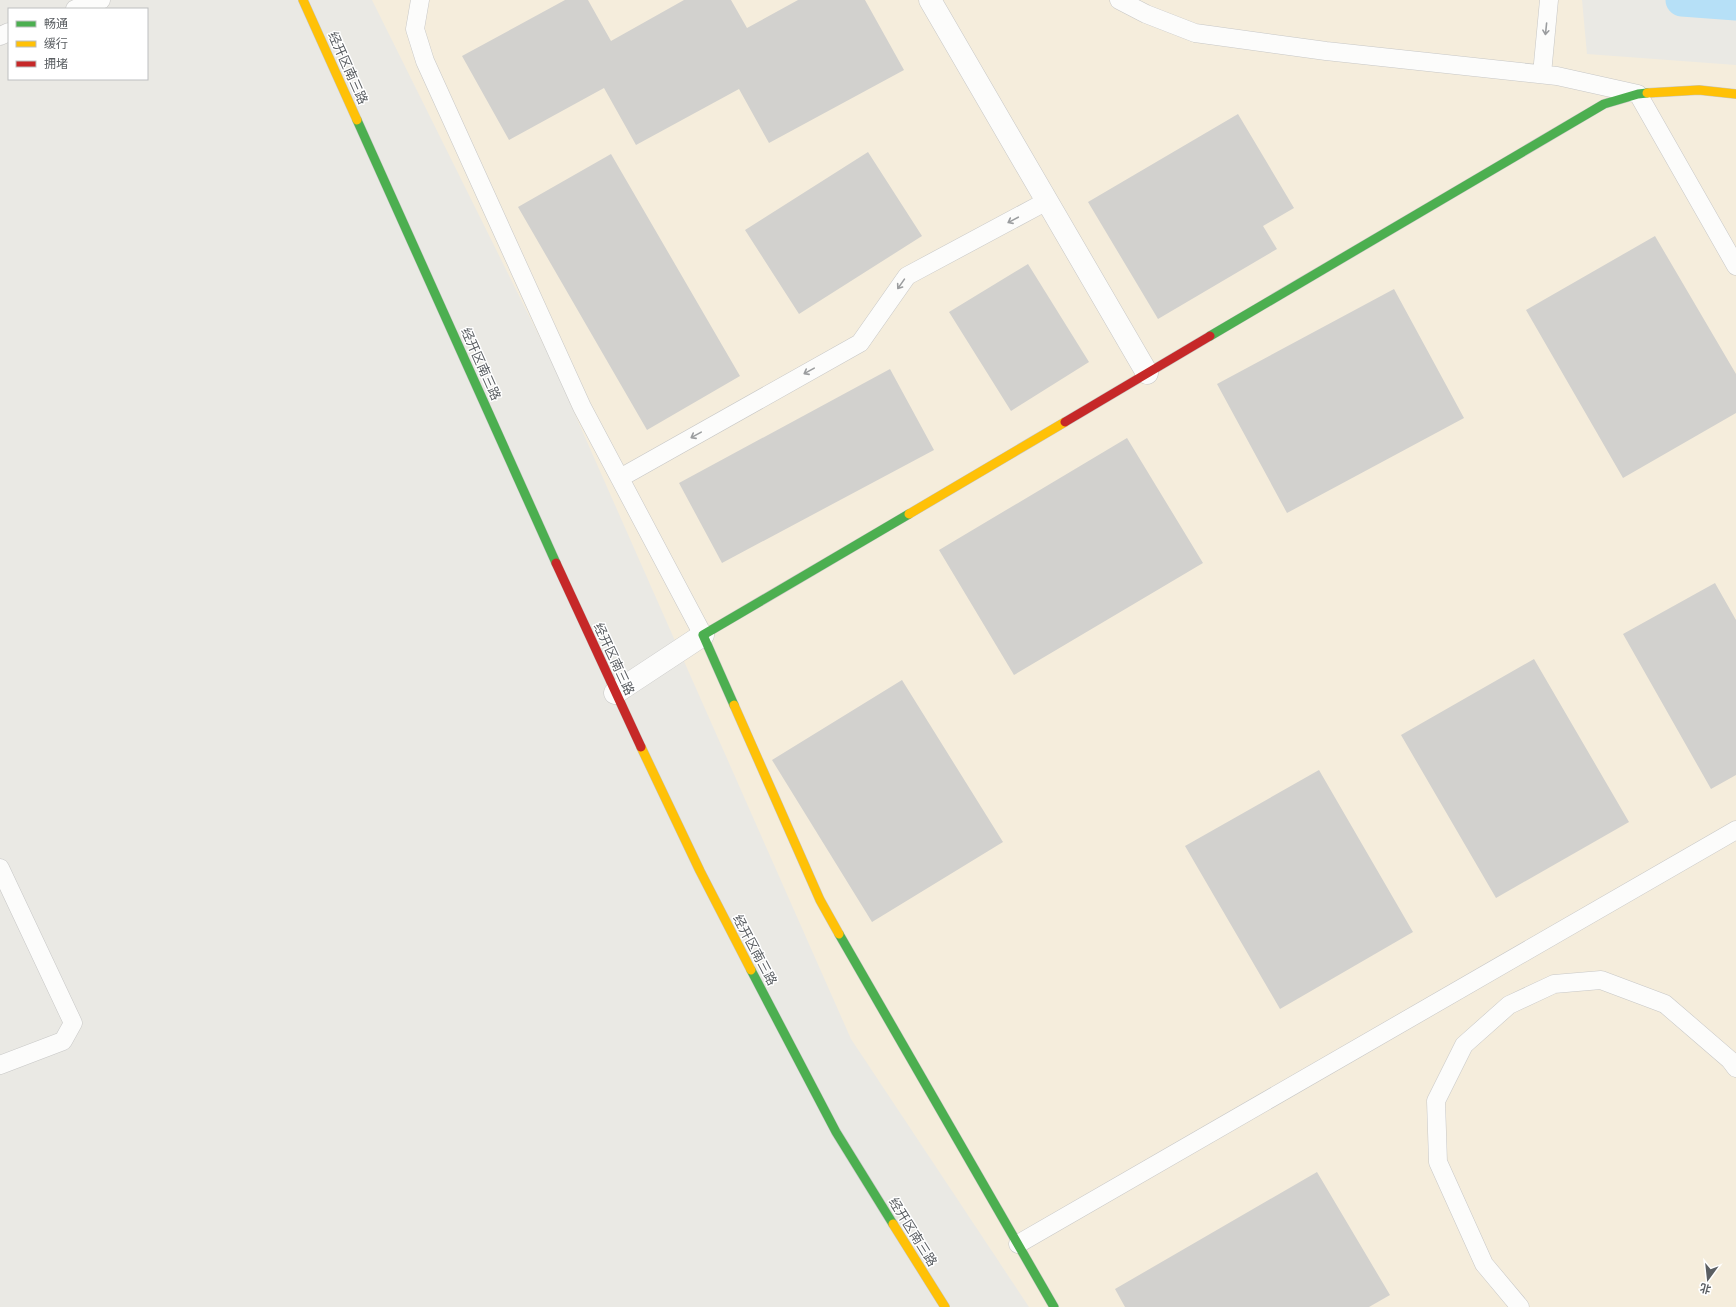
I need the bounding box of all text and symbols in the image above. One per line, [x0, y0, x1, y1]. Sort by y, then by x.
legend [8, 8, 148, 80]
text: 畅通 [44, 17, 68, 31]
one-way arrow [1543, 22, 1550, 35]
street label: 经开区南三路 [325, 29, 371, 107]
text: 缓行 [44, 37, 68, 51]
text: 拥堵 [44, 57, 68, 71]
one-way arrow [1007, 216, 1019, 224]
one-way arrow [897, 278, 905, 289]
street label: 经开区南三路 [458, 325, 504, 403]
one-way arrow [803, 368, 815, 376]
one-way arrow [690, 432, 702, 440]
street label: 经开区南三路 [591, 620, 637, 698]
street label: 经开区南三路 [730, 912, 780, 988]
street label: 经开区南三路 [886, 1195, 940, 1269]
north arrow [1688, 1259, 1728, 1299]
text: 北 [1699, 1280, 1713, 1296]

